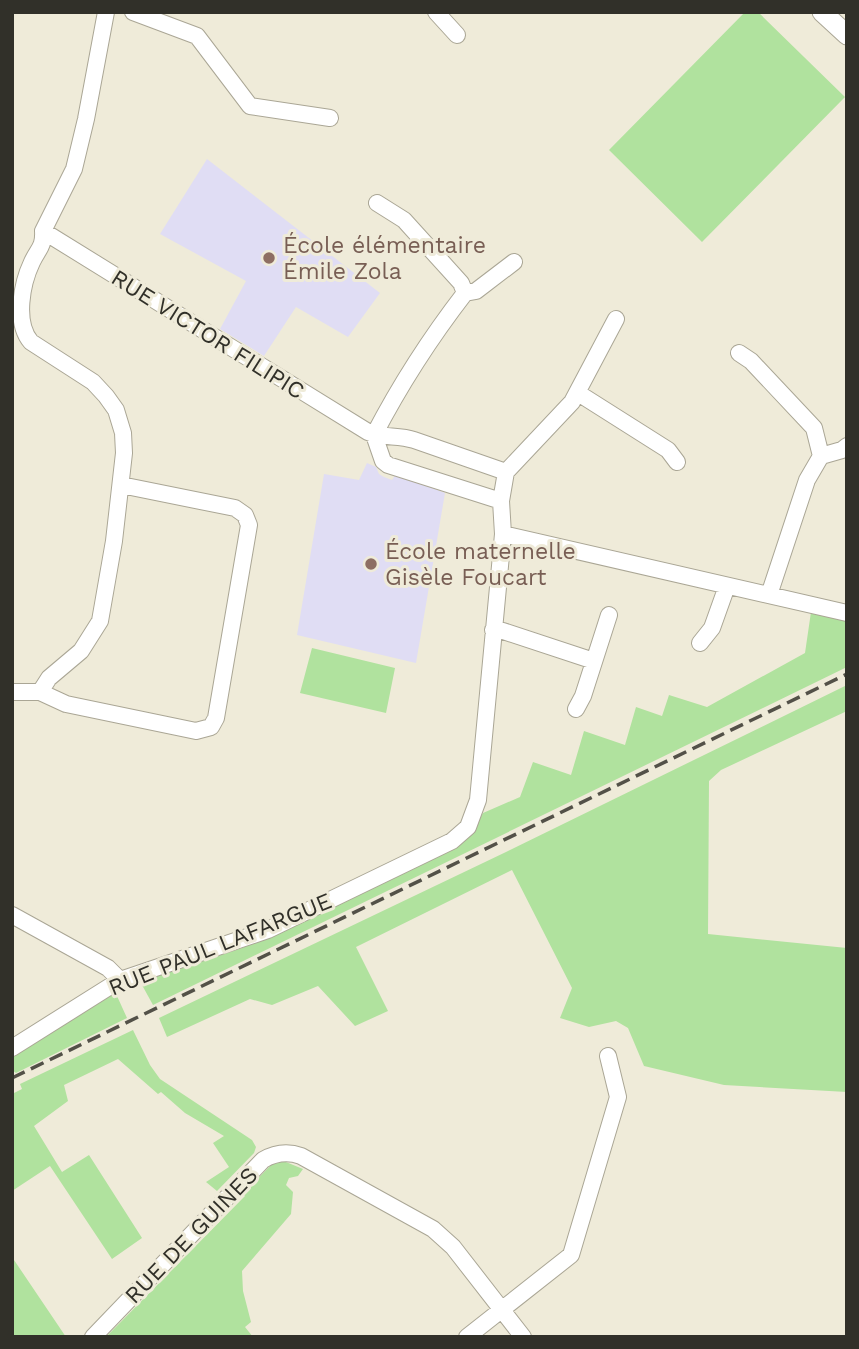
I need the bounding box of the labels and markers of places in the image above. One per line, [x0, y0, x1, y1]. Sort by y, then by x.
place label: École élémentaire Émile Zola [283, 232, 486, 285]
marker: École élémentaire Émile Zola [261, 250, 277, 266]
place label: École maternelle Gisèle Foucart [385, 538, 576, 591]
marker: École maternelle Gisèle Foucart [363, 556, 379, 572]

